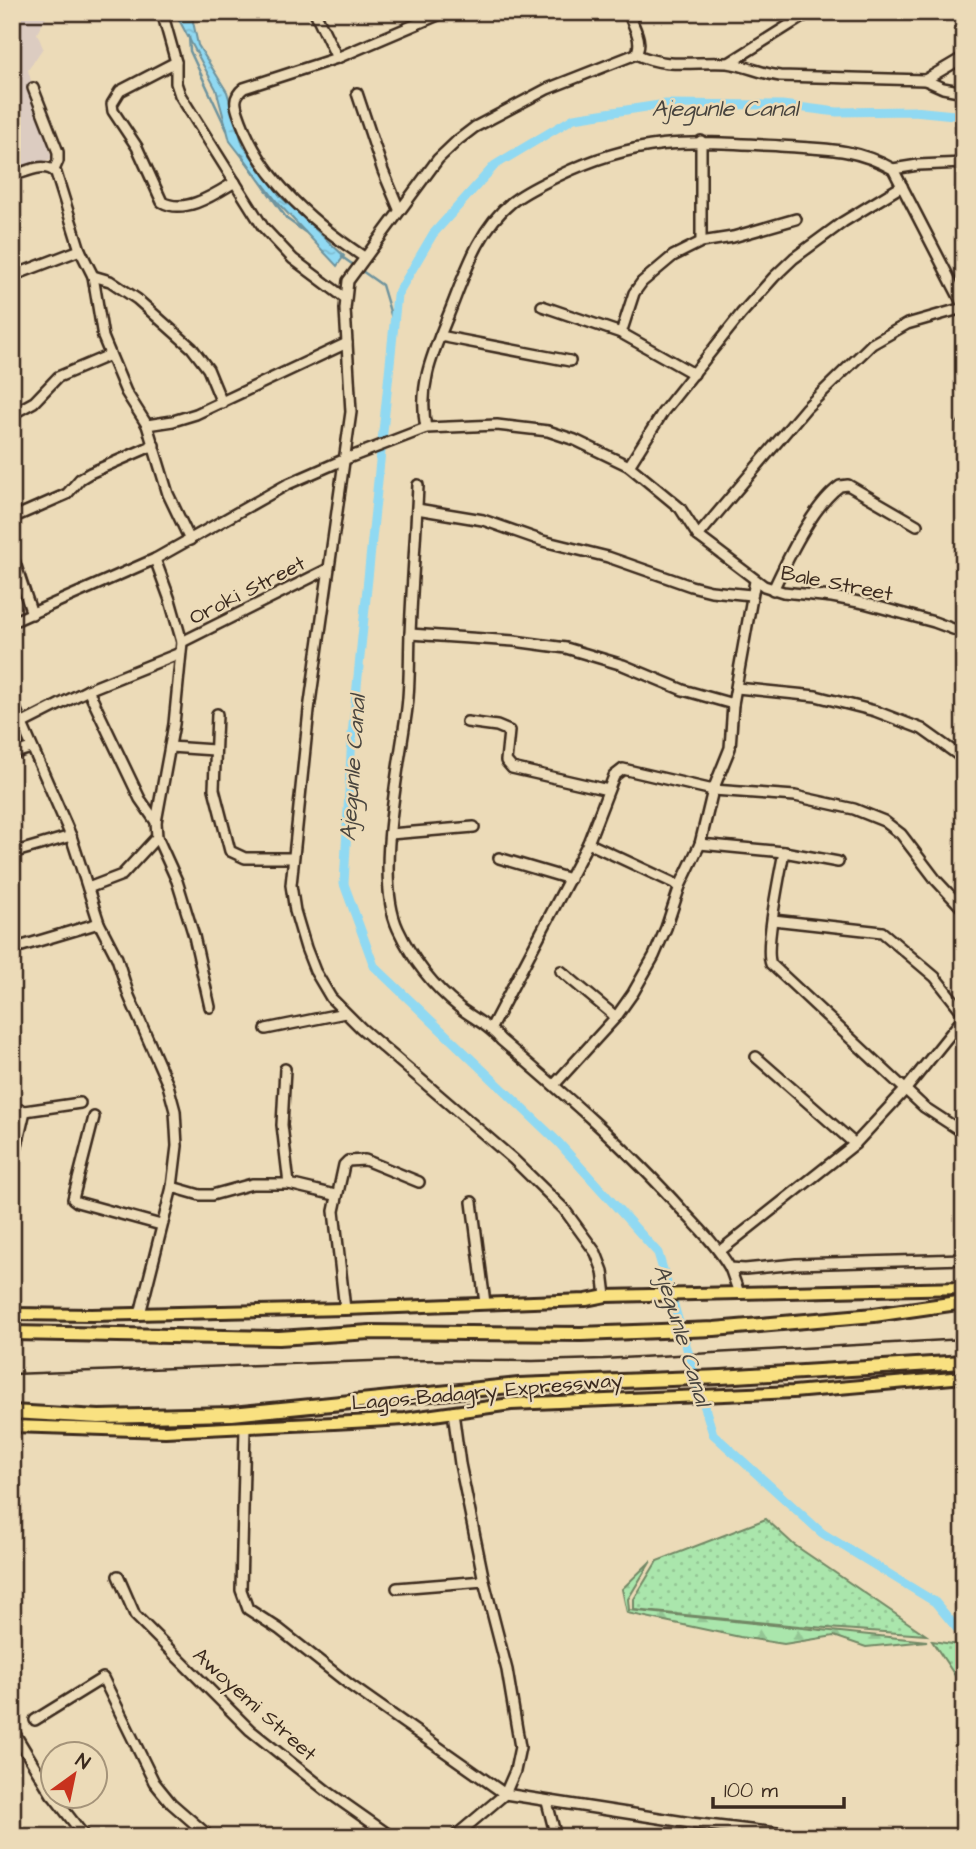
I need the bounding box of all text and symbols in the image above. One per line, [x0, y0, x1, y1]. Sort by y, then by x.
water label: Ajegunle Canal [652, 93, 802, 126]
street label: Oroki Street [184, 549, 311, 632]
street label: Bale Street [778, 558, 896, 609]
water label: Ajegunle Canal [332, 691, 375, 842]
water label: Ajegunle Canal [644, 1261, 720, 1413]
street label: Lagos-Badagry Expressway [351, 1365, 624, 1420]
street label: Awoyemi Street [185, 1641, 323, 1770]
north arrow [38, 1741, 108, 1811]
text: N [70, 1747, 95, 1777]
scale bar [713, 1765, 845, 1809]
text: 100 m [724, 1776, 779, 1805]

